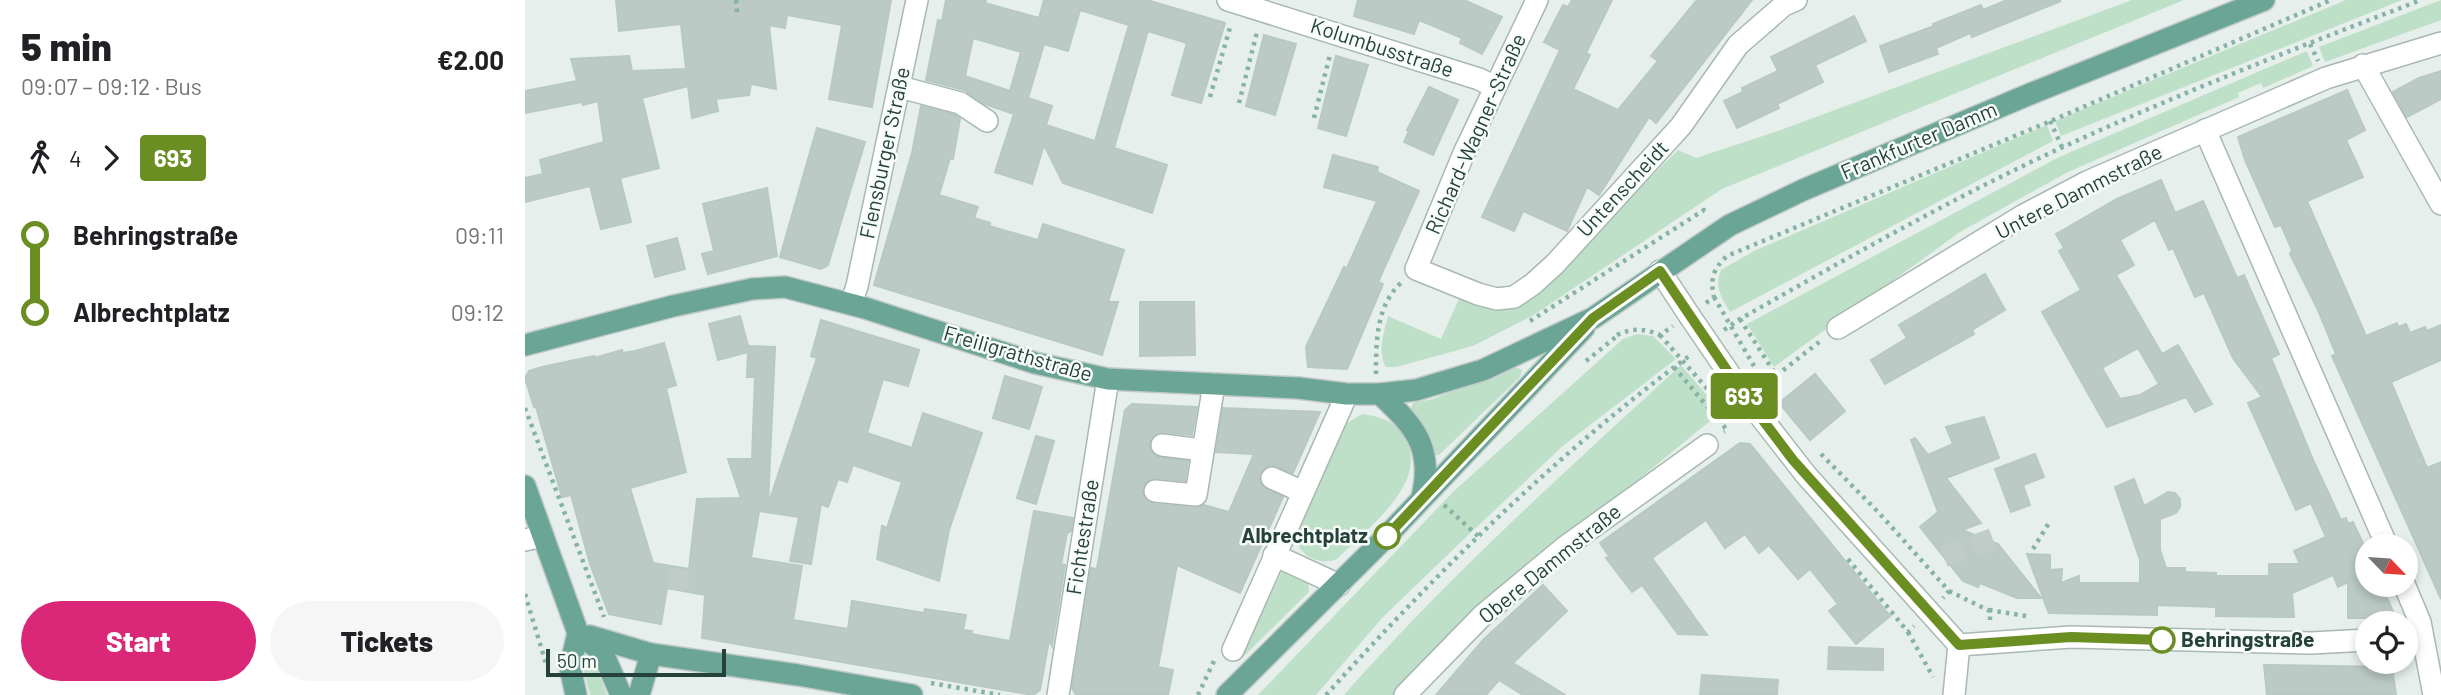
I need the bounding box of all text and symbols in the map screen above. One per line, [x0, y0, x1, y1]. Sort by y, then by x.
street label: Kolumbusstraße [1308, 12, 1457, 81]
text: 5 min [21, 23, 112, 69]
street label: Richard-Wagner-Straße [1419, 29, 1530, 238]
text: €2.00 [437, 44, 504, 75]
street label: Flensburger Straße [853, 65, 914, 241]
text: 09:07 – 09:12 · Bus [21, 72, 202, 100]
street label: Frankfurter Damm [1837, 95, 2000, 184]
street label: Untenscheidt [1571, 135, 1673, 241]
street label: Untere Dammstraße [1991, 138, 2166, 243]
icon: walk [21, 139, 59, 177]
icon: forward [92, 139, 130, 177]
text: 693 [154, 143, 192, 172]
text: 4 [69, 144, 82, 172]
text: Behringstraße [73, 219, 238, 250]
text: 09:11 [455, 221, 504, 249]
text: Albrechtplatz [73, 296, 230, 327]
text: 09:12 [451, 298, 504, 326]
street label: Freiligrathstraße [941, 319, 1096, 386]
line badge: 693 [1704, 373, 1784, 419]
text: 693 [1725, 381, 1763, 410]
street label: Fichtestraße [1060, 477, 1103, 596]
street label: Obere Dammstraße [1473, 498, 1625, 628]
place label: Albrechtplatz [1241, 522, 1368, 547]
marker: Albrechtplatz [1374, 523, 1400, 549]
north arrow [2355, 534, 2419, 597]
map controls [2355, 534, 2418, 674]
button: Start [21, 601, 256, 681]
button: Tickets [270, 601, 504, 681]
button: locate [2355, 611, 2418, 674]
place label: Behringstraße [2181, 626, 2315, 651]
marker: Behringstraße [2149, 627, 2175, 653]
scale bar [546, 646, 726, 678]
text: 50 m [557, 649, 597, 672]

